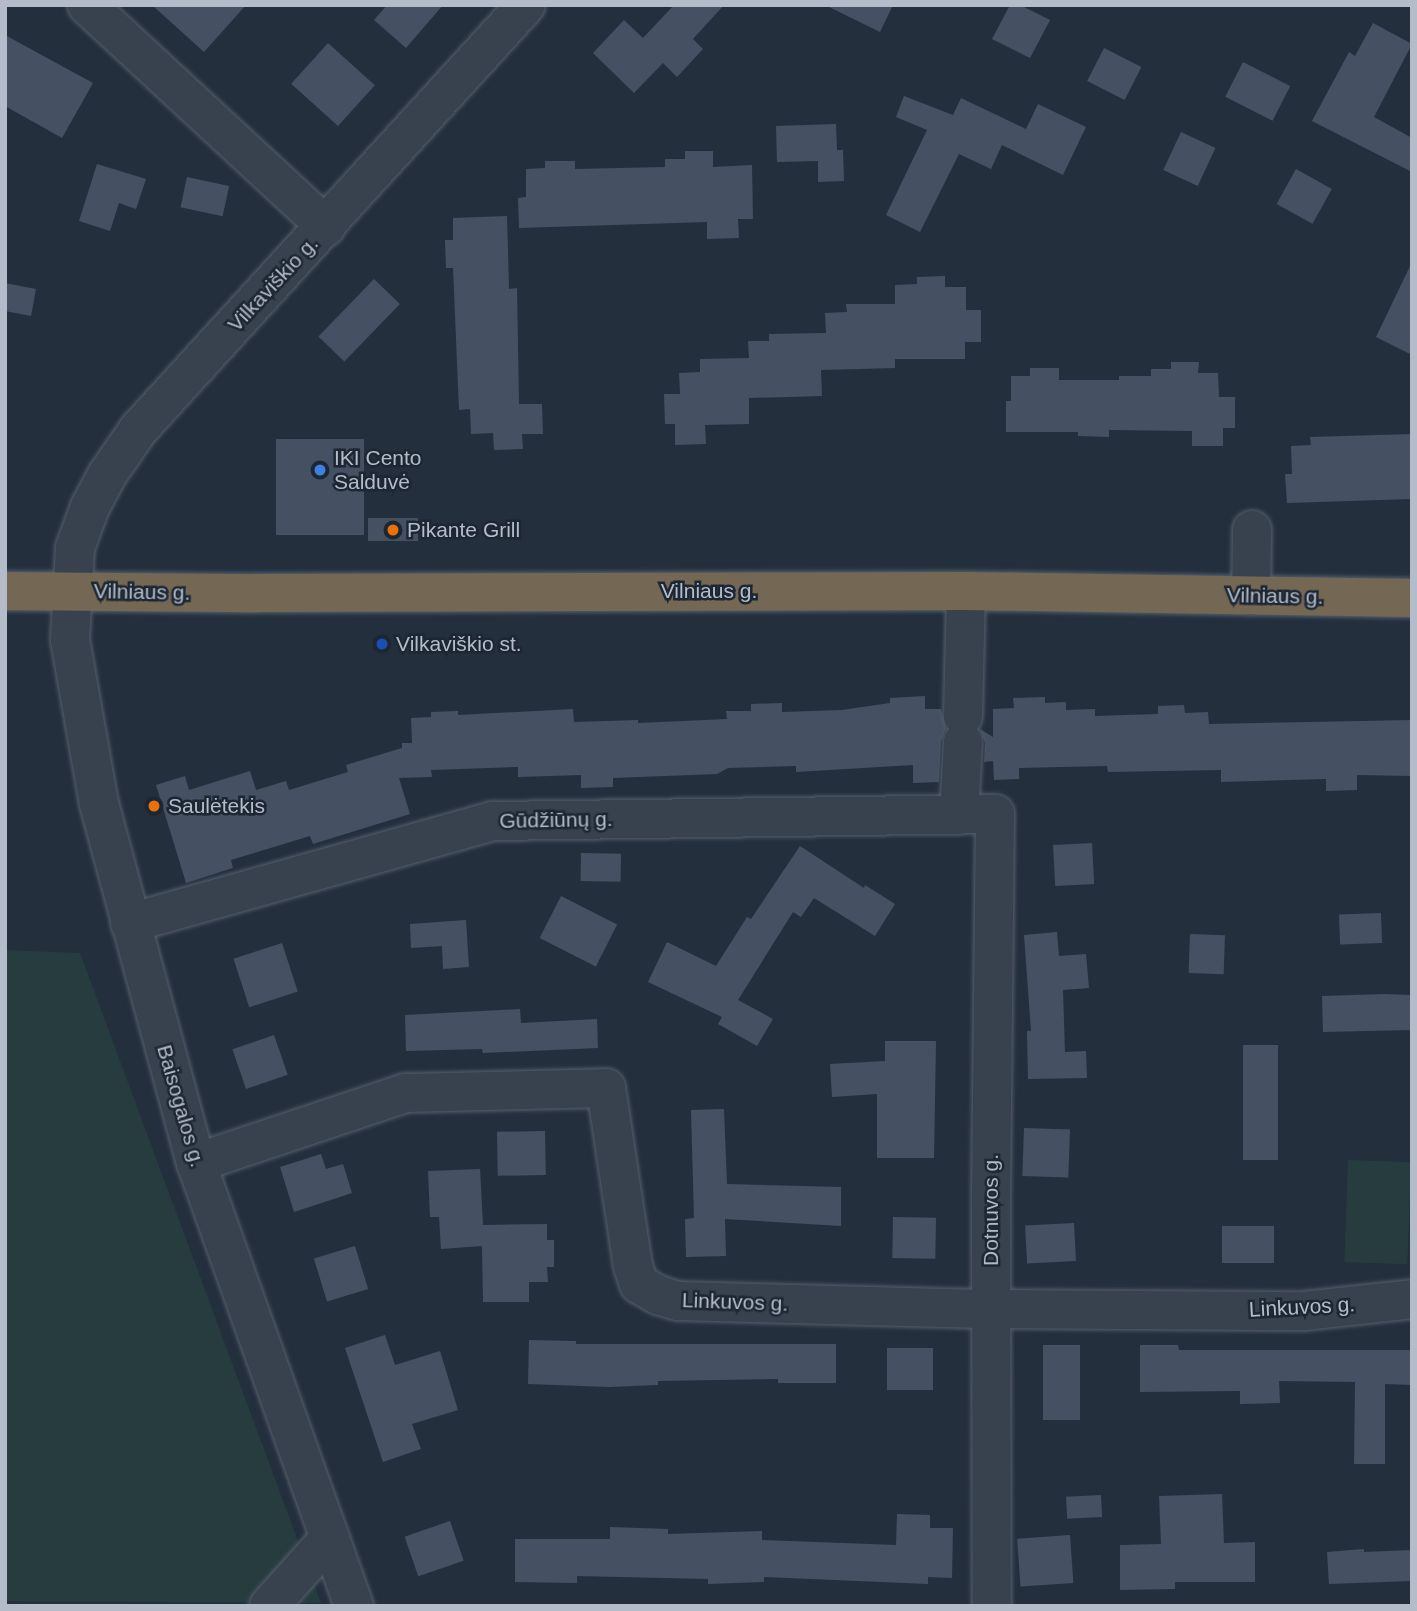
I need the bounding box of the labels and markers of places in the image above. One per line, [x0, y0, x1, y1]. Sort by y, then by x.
place label: IKI Cento Salduvė [334, 445, 422, 495]
marker: IKI Cento Salduvė [312, 462, 328, 478]
place label: Pikante Grill [407, 517, 520, 543]
marker: Pikante Grill [385, 522, 401, 538]
place label: Vilkaviškio st. [396, 631, 522, 657]
marker: Vilkaviškio st. [374, 636, 390, 652]
place label: Saulėtekis [168, 793, 265, 819]
marker: Saulėtekis [146, 798, 162, 814]

